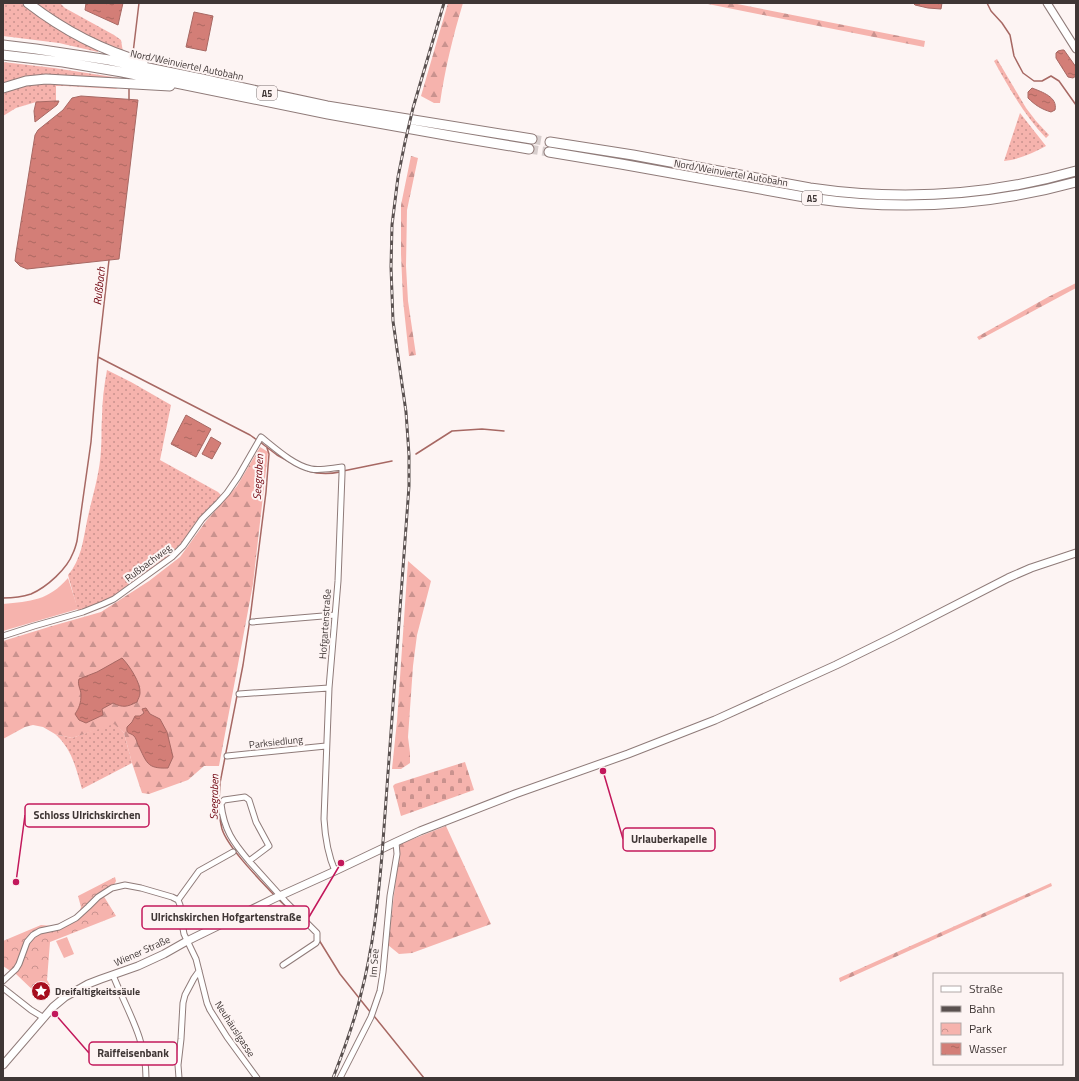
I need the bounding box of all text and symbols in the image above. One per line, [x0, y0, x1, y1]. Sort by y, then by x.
street label: Nord/Weinviertel Autobahn [129, 46, 245, 84]
road number: A5 [257, 86, 277, 100]
street label: Nord/Weinviertel Autobahn [673, 156, 789, 190]
road number: A5 [802, 191, 822, 205]
water label: Rußbach [89, 265, 109, 306]
water label: Seegraben [249, 453, 267, 500]
street label: Rußbachweg [122, 540, 174, 586]
street label: Hofgartenstraße [315, 588, 335, 660]
street label: Parksiedlung [248, 732, 304, 752]
water label: Seegraben [206, 774, 222, 820]
callout: Schloss Ulrichskirchen [25, 804, 149, 827]
text: Schloss Ulrichskirchen [33, 807, 141, 823]
callout: Urlauberkapelle [623, 828, 715, 851]
text: Urlauberkapelle [631, 831, 707, 847]
callout: Ulrichskirchen Hofgartenstraße [142, 906, 309, 929]
text: Ulrichskirchen Hofgartenstraße [151, 909, 302, 925]
street label: Wiener Straße [111, 932, 173, 970]
street label: Im See [366, 948, 382, 978]
legend [933, 973, 1063, 1065]
text: Straße [969, 979, 1003, 998]
place icon: Dreifaltigkeitssäule [30, 980, 52, 1002]
place label: Dreifaltigkeitssäule [55, 984, 140, 999]
street label: Neuhäuslgasse [211, 998, 259, 1060]
text: Bahn [969, 999, 995, 1018]
text: Park [969, 1019, 992, 1038]
text: Wasser [969, 1039, 1007, 1058]
callout: Raiffeisenbank [89, 1042, 177, 1065]
text: Raiffeisenbank [97, 1045, 169, 1061]

